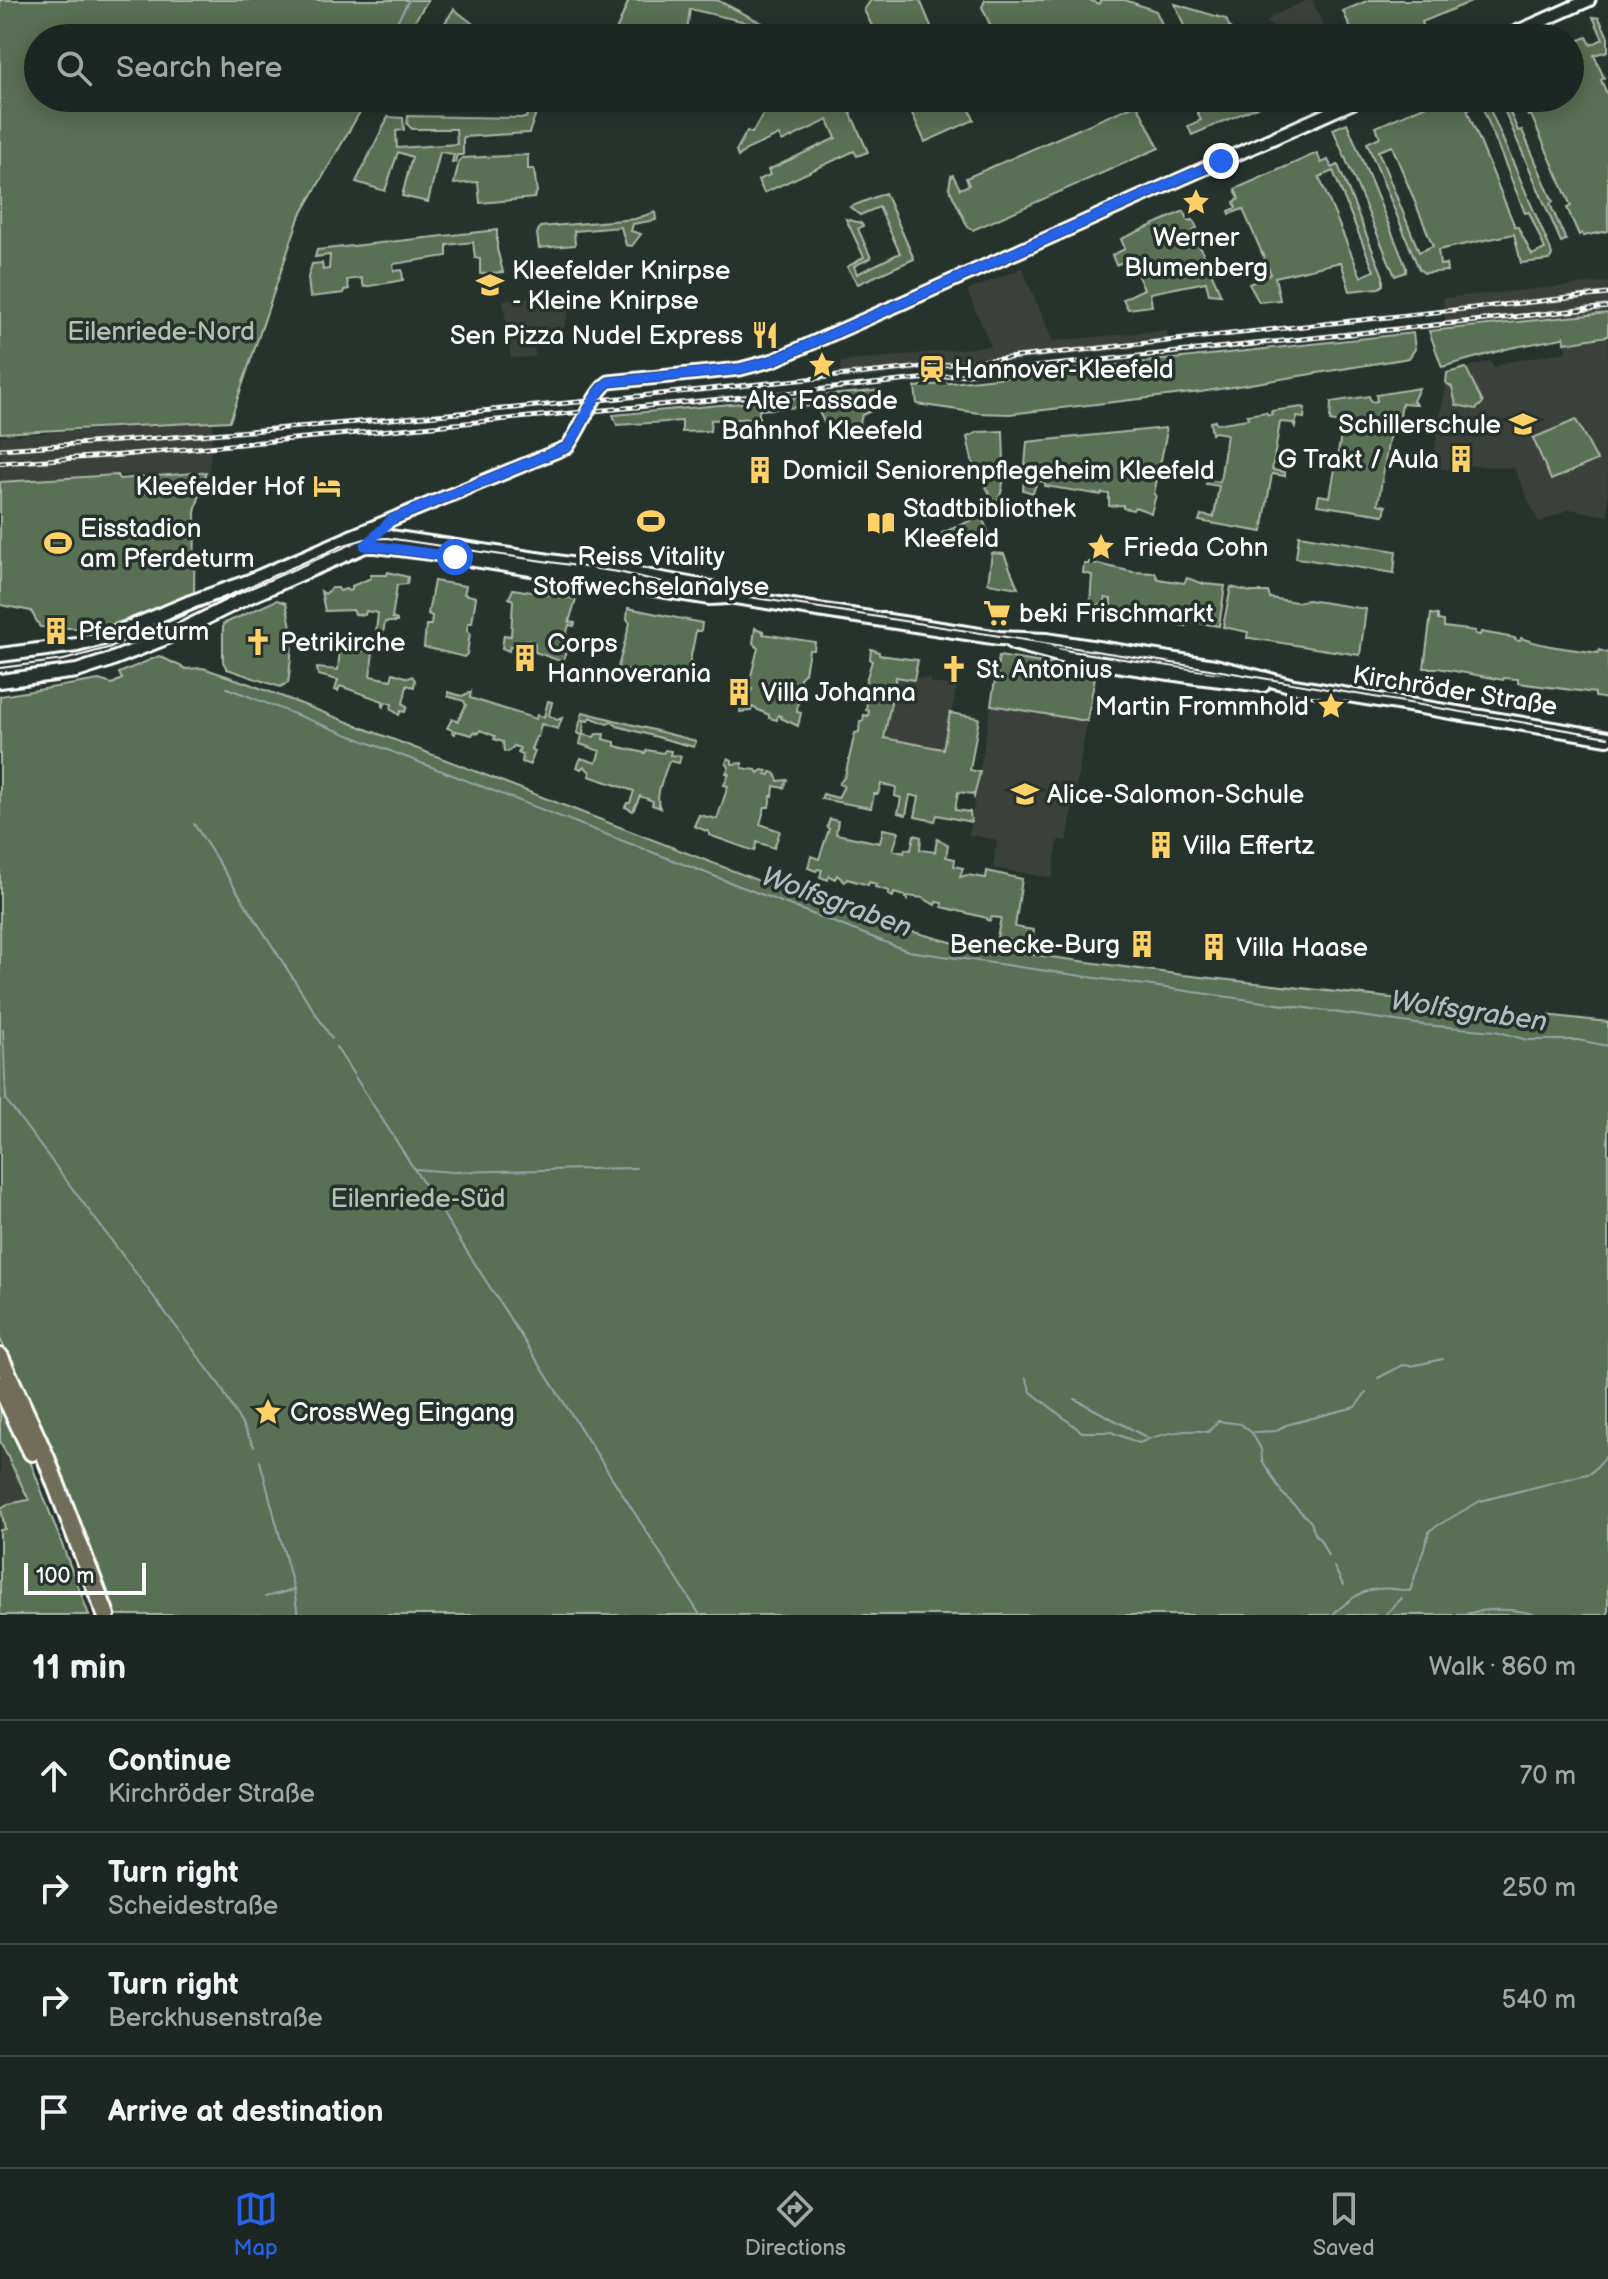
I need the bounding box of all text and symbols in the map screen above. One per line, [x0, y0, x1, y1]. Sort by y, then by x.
search box [24, 24, 1584, 112]
icon: search [52, 46, 96, 90]
text: Search here [116, 50, 282, 86]
route end [1203, 143, 1239, 179]
place icon: Werner Blumenberg [1181, 187, 1211, 217]
place label: Werner Blumenberg [1124, 223, 1268, 284]
place label: Kleefelder Knirpse - Kleine Knirpse [512, 256, 730, 317]
school or university icon: Kleefelder Knirpse - Kleine Knirpse [475, 270, 505, 300]
park label: Eilenriede-Nord [67, 317, 255, 348]
restaurant icon: Sen Pizza Nudel Express [750, 320, 780, 350]
place label: Sen Pizza Nudel Express [450, 321, 743, 352]
place icon: Alte Fassade Bahnhof Kleefeld [807, 350, 837, 380]
station icon: Hannover-Kleefeld [917, 354, 947, 384]
place label: Hannover-Kleefeld [954, 355, 1174, 386]
place label: Alte Fassade Bahnhof Kleefeld [721, 386, 923, 447]
school or university icon: Schillerschule [1508, 409, 1538, 439]
place label: Schillerschule [1338, 410, 1501, 441]
building icon: G Trakt / Aula [1446, 444, 1476, 474]
place label: G Trakt / Aula [1278, 445, 1439, 476]
building icon: Domicil Seniorenpflegeheim Kleefeld [745, 455, 775, 485]
place label: Domicil Seniorenpflegeheim Kleefeld [782, 456, 1215, 487]
hotel icon: Kleefelder Hof [312, 471, 342, 501]
place label: Kleefelder Hof [135, 472, 305, 503]
place label: Stadtbibliothek Kleefeld [903, 494, 1076, 555]
sports icon: Reiss Vitality Stoffwechselanalyse [636, 506, 666, 536]
library icon: Stadtbibliothek Kleefeld [866, 508, 896, 538]
place label: Eisstadion am Pferdeturm [80, 514, 254, 575]
sports icon: Eisstadion am Pferdeturm [43, 528, 73, 558]
place icon: Frieda Cohn [1086, 532, 1116, 562]
place label: Frieda Cohn [1123, 533, 1268, 564]
route start [437, 539, 473, 575]
place label: Reiss Vitality Stoffwechselanalyse [533, 542, 769, 603]
supermarket icon: beki Frischmarkt [982, 598, 1012, 628]
place label: beki Frischmarkt [1019, 599, 1214, 630]
building icon: Pferdeturm [41, 616, 71, 646]
place label: Pferdeturm [78, 617, 209, 648]
church icon: Petrikirche [243, 627, 273, 657]
place label: Petrikirche [280, 628, 406, 659]
place label: Corps Hannoverania [547, 629, 711, 690]
building icon: Corps Hannoverania [510, 643, 540, 673]
church icon: St. Antonius [939, 654, 969, 684]
place label: St. Antonius [976, 655, 1113, 686]
street label: Kirchröder Straße [1350, 660, 1559, 723]
building icon: Villa Johanna [724, 677, 754, 707]
place label: Villa Johanna [761, 678, 916, 709]
place icon: Martin Frommhold [1316, 691, 1346, 721]
place label: Martin Frommhold [1095, 692, 1309, 723]
school or university icon: Alice-Salomon-Schule [1010, 779, 1040, 809]
place label: Alice-Salomon-Schule [1047, 780, 1304, 811]
building icon: Villa Effertz [1146, 830, 1176, 860]
place label: Villa Effertz [1183, 831, 1315, 862]
water label: Wolfsgraben [757, 860, 916, 945]
building icon: Benecke-Burg [1127, 929, 1157, 959]
place label: Benecke-Burg [949, 930, 1120, 961]
building icon: Villa Haase [1199, 932, 1229, 962]
place label: Villa Haase [1236, 933, 1368, 964]
water label: Wolfsgraben [1388, 984, 1549, 1039]
park label: Eilenriede-Süd [331, 1184, 505, 1215]
place icon: CrossWeg Eingang [253, 1397, 283, 1427]
place label: CrossWeg Eingang [290, 1398, 515, 1429]
scale bar [24, 1559, 146, 1595]
text: 100 m [36, 1563, 95, 1590]
text: 11 min [32, 1647, 126, 1688]
text: Walk · 860 m [1429, 1652, 1576, 1683]
text: Continue [108, 1743, 231, 1779]
icon: ahead [32, 1754, 76, 1798]
text: 70 m [1519, 1761, 1576, 1792]
text: Kirchröder Straße [108, 1779, 315, 1810]
text: Turn right [108, 1855, 239, 1891]
icon: right [32, 1866, 76, 1910]
text: 250 m [1502, 1873, 1576, 1904]
text: Scheidestraße [108, 1891, 278, 1922]
text: Turn right [108, 1967, 239, 2003]
icon: right [32, 1978, 76, 2022]
text: 540 m [1501, 1985, 1576, 2016]
text: Berckhusenstraße [108, 2003, 323, 2034]
icon: arrive [32, 2090, 76, 2134]
text: Arrive at destination [108, 2094, 384, 2130]
tab: Map [233, 2187, 278, 2262]
tab: Directions [745, 2187, 846, 2262]
tab: Saved [1313, 2187, 1375, 2262]

